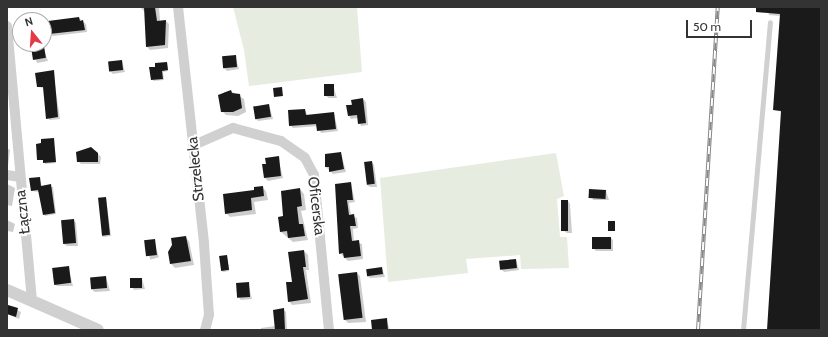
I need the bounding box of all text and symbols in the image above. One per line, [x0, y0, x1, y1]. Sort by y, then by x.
north arrow [12, 12, 52, 52]
scale bar [688, 12, 754, 38]
text: N [23, 14, 35, 29]
text: 50 m [693, 19, 721, 34]
street label: Strzelecka [184, 136, 208, 202]
street label: Oficerska [303, 176, 329, 236]
street label: Łączna [12, 189, 34, 235]

